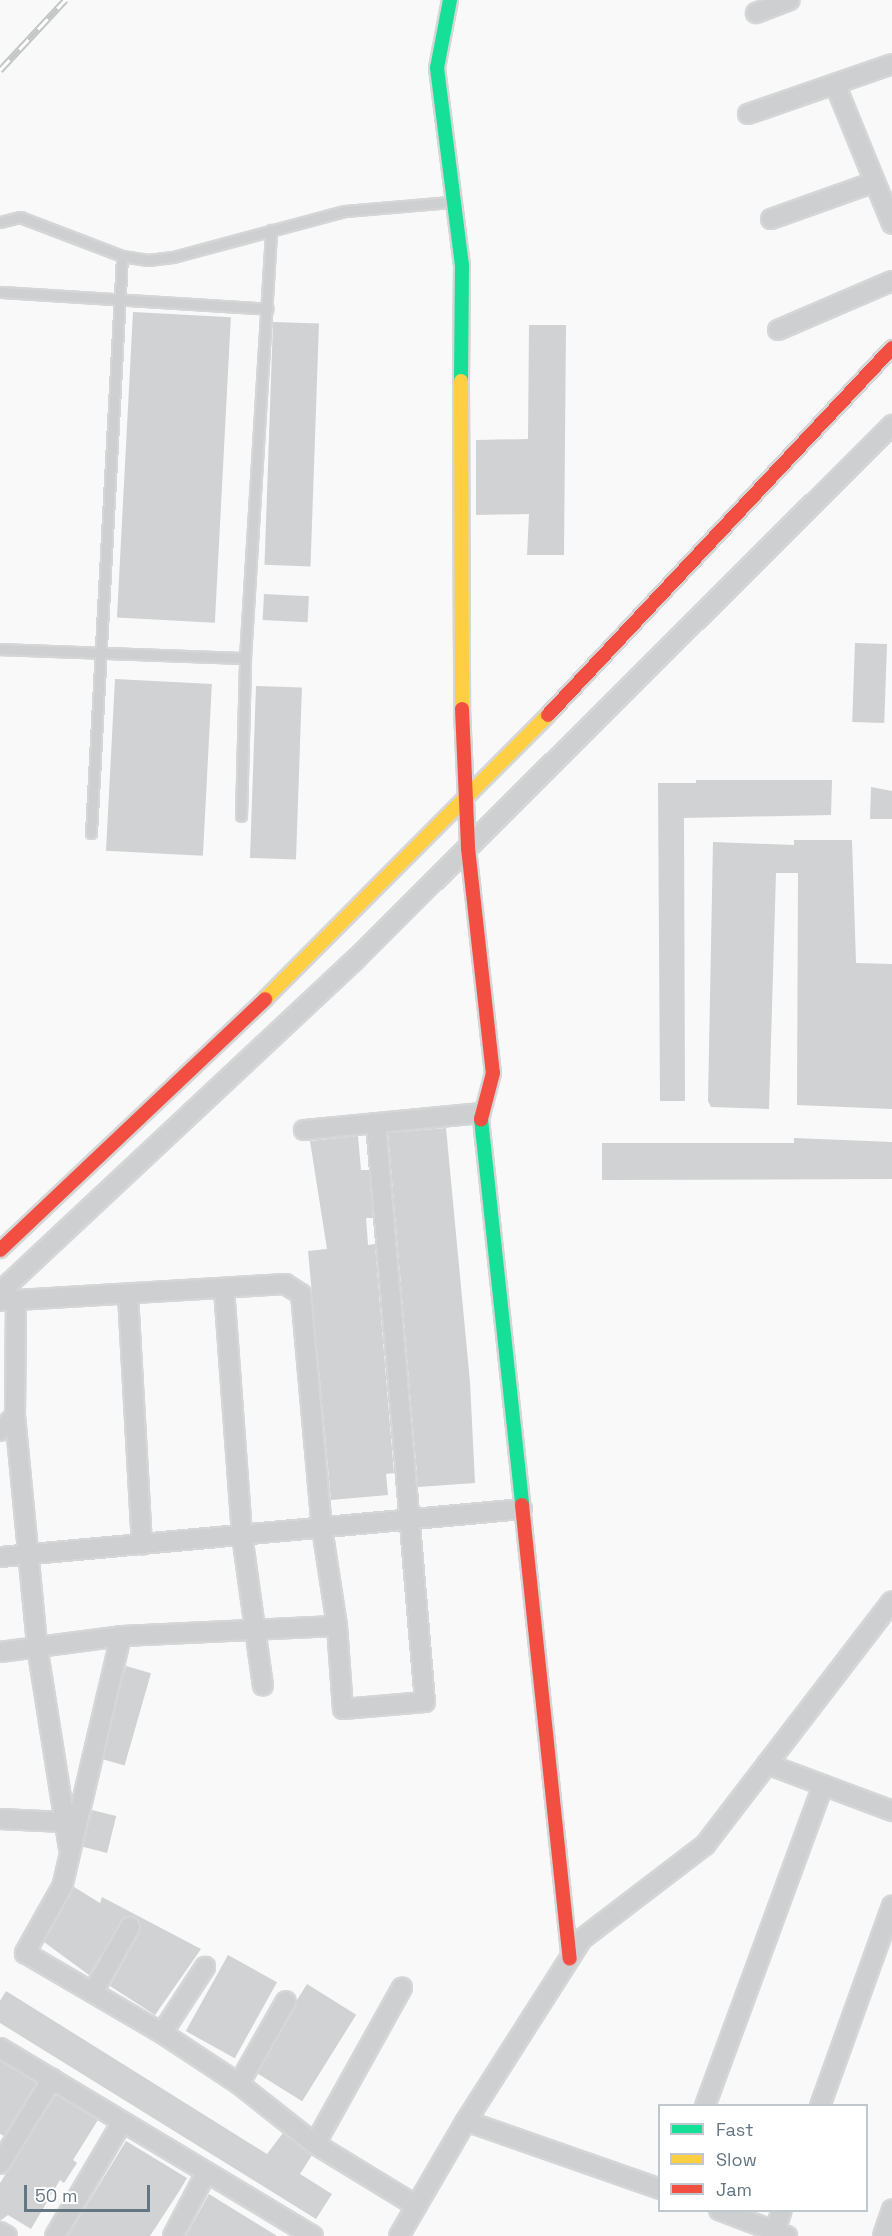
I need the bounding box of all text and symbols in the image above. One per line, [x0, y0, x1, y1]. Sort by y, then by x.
legend [658, 2104, 868, 2212]
text: Fast [716, 2118, 753, 2141]
text: Slow [716, 2148, 757, 2171]
scale bar [27, 2173, 153, 2211]
text: Jam [716, 2178, 752, 2201]
text: 50 m [35, 2184, 77, 2207]

